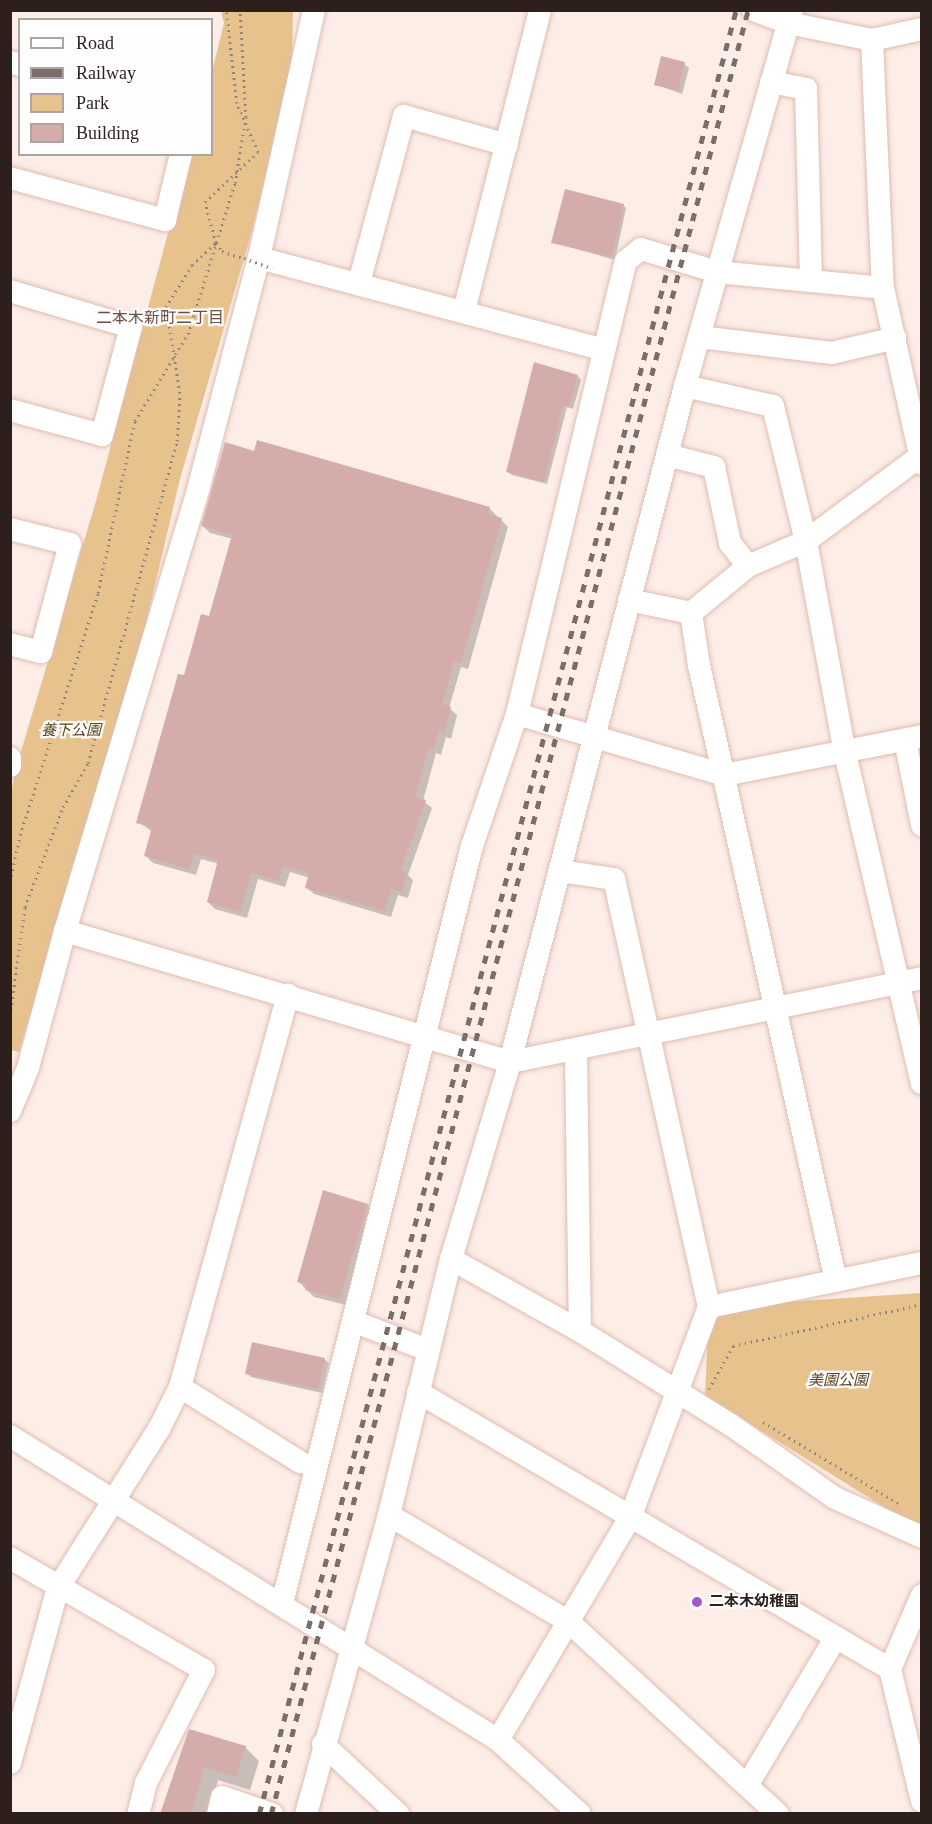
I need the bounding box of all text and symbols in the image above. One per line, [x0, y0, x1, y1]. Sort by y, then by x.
legend [18, 18, 213, 156]
text: Road [76, 33, 114, 53]
text: Railway [76, 63, 136, 83]
text: Park [76, 93, 109, 113]
text: Building [76, 123, 139, 143]
district label: 二本木新町二丁目 [96, 308, 224, 328]
park label: 養下公園 [41, 722, 101, 740]
park label: 美園公園 [808, 1372, 868, 1390]
place label: 二本木幼稚園 [709, 1593, 799, 1611]
marker: 二本木幼稚園 [690, 1595, 704, 1609]

